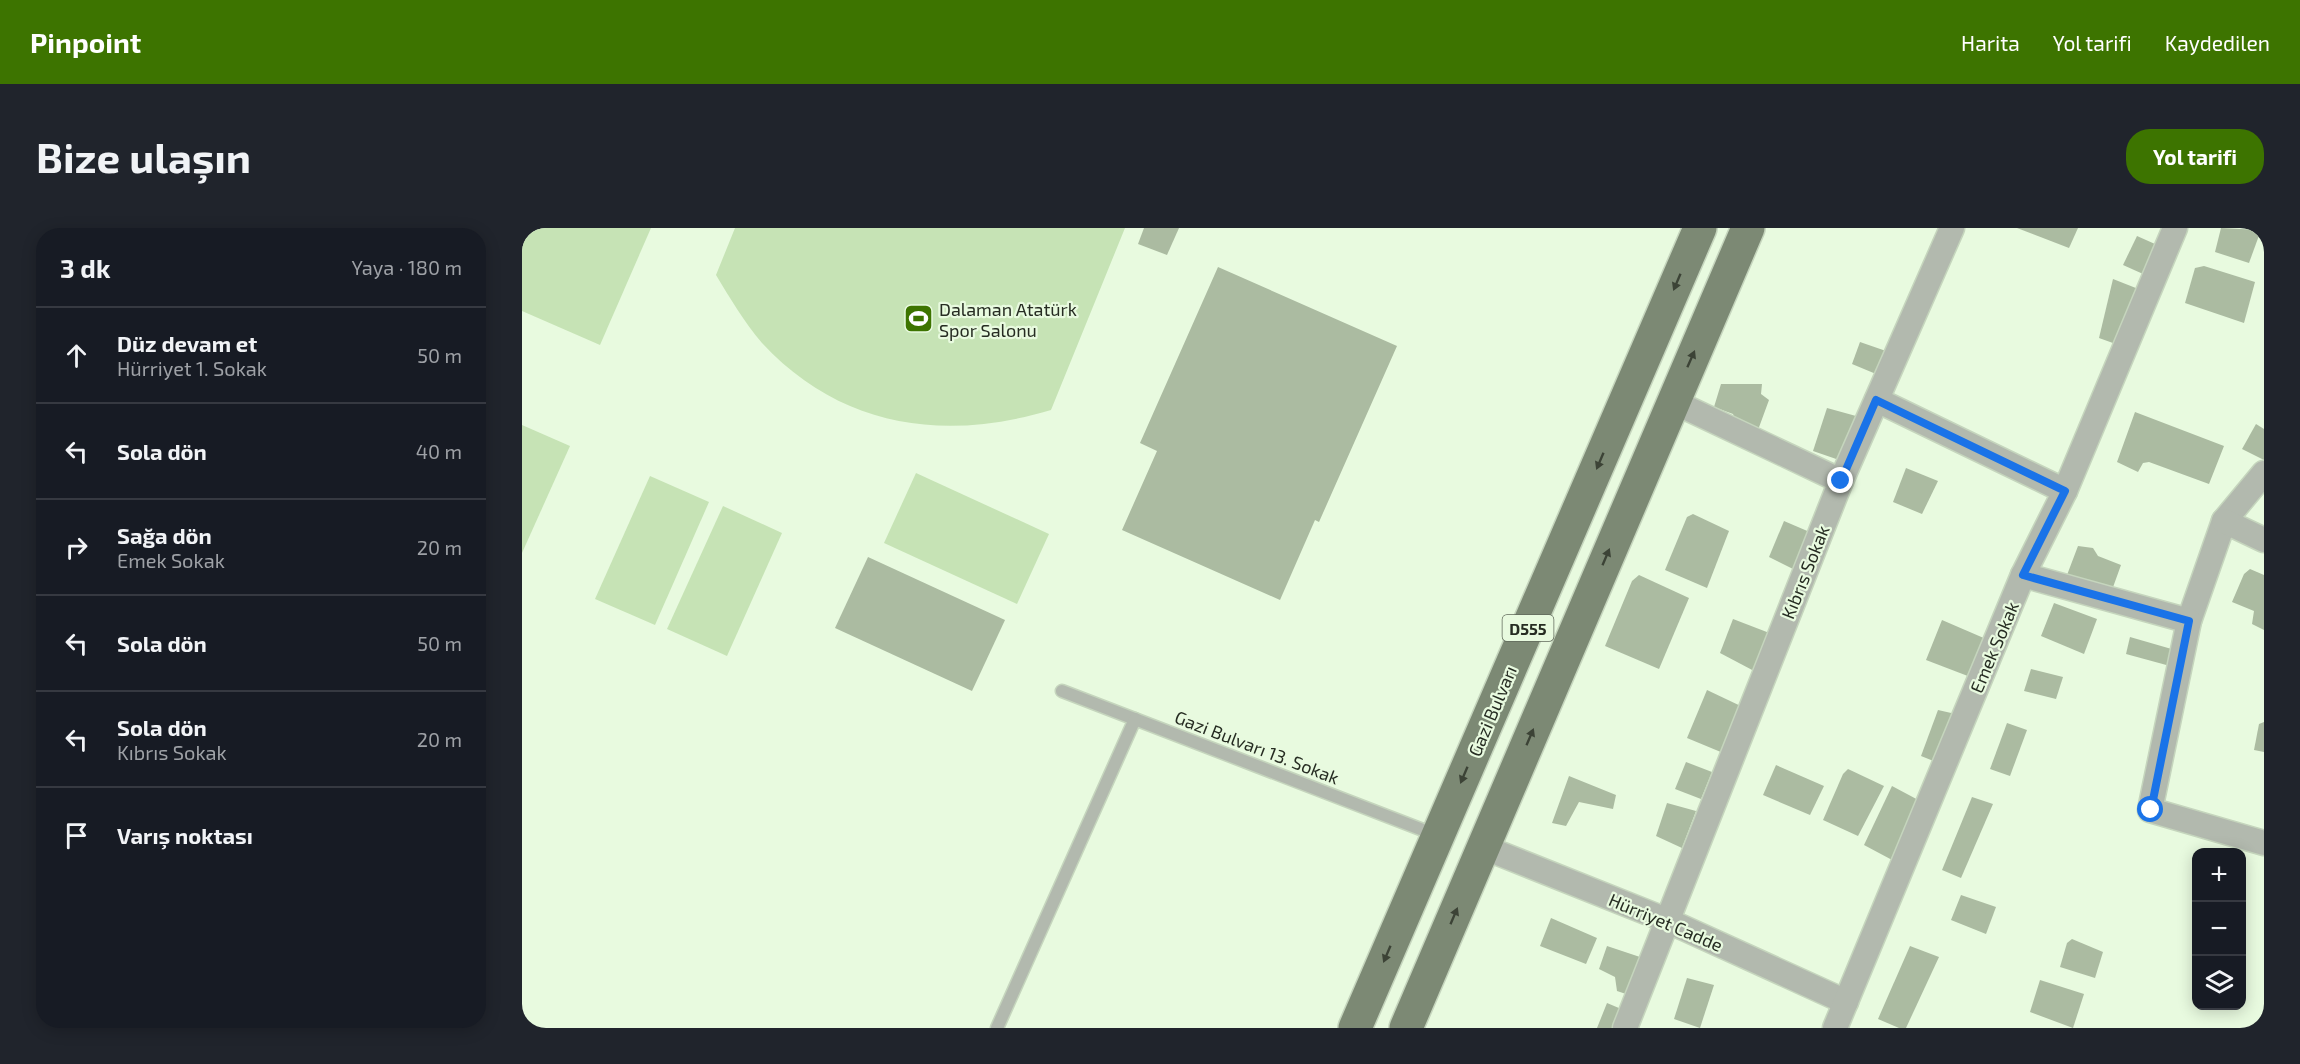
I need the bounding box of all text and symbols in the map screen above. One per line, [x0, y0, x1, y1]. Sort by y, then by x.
text: Pinpoint [30, 25, 141, 59]
text: Harita [1961, 30, 2020, 55]
text: Yol tarifi [2053, 30, 2132, 55]
text: Kaydedilen [2165, 30, 2270, 55]
button: Yol tarifi [2126, 129, 2264, 184]
text: Bize ulaşın [36, 131, 251, 181]
text: 3 dk [60, 252, 110, 283]
text: Yaya · 180 m [352, 255, 462, 279]
one-way arrow [1672, 273, 1681, 291]
place label: Dalaman Atatürk Spor Salonu [939, 298, 1077, 341]
sports icon: Dalaman Atatürk Spor Salonu [902, 303, 934, 335]
text: Düz devam et [117, 330, 257, 356]
icon: ahead [60, 339, 93, 372]
text: 50 m [417, 343, 462, 367]
one-way arrow [1686, 349, 1696, 367]
text: Hürriyet 1. Sokak [117, 356, 267, 380]
icon: left [60, 435, 93, 468]
text: Sola dön [117, 438, 207, 464]
text: 40 m [416, 439, 462, 463]
one-way arrow [1595, 453, 1605, 471]
route end [1827, 467, 1853, 493]
text: Sağa dön [117, 522, 212, 548]
street label: Kıbrıs Sokak [1776, 522, 1834, 622]
icon: right [60, 531, 93, 564]
text: 20 m [417, 535, 462, 559]
text: Emek Sokak [117, 548, 225, 572]
one-way arrow [1601, 548, 1611, 566]
street label: Emek Sokak [1965, 598, 2023, 696]
road number: D555 [1502, 615, 1554, 641]
icon: left [60, 627, 93, 660]
text: Sola dön [117, 630, 207, 656]
text: 50 m [417, 631, 462, 655]
street label: Gazi Bulvarı [1463, 662, 1521, 760]
street label: Gazi Bulvarı 13. Sokak [1172, 706, 1342, 788]
text: Sola dön [117, 714, 207, 740]
icon: left [60, 723, 93, 756]
text: 20 m [417, 727, 462, 751]
one-way arrow [1525, 727, 1535, 745]
text: Kıbrıs Sokak [117, 740, 227, 764]
one-way arrow [1459, 766, 1468, 784]
route start [2137, 796, 2163, 822]
icon: arrive [60, 819, 93, 852]
text: Varış noktası [117, 822, 253, 848]
map controls [2192, 848, 2246, 1010]
button: + [2192, 848, 2246, 902]
street label: Hürriyet Cadde [1606, 888, 1726, 956]
button: − [2192, 902, 2246, 956]
one-way arrow [1449, 907, 1459, 925]
one-way arrow [1382, 945, 1391, 963]
button: layers [2192, 956, 2246, 1010]

